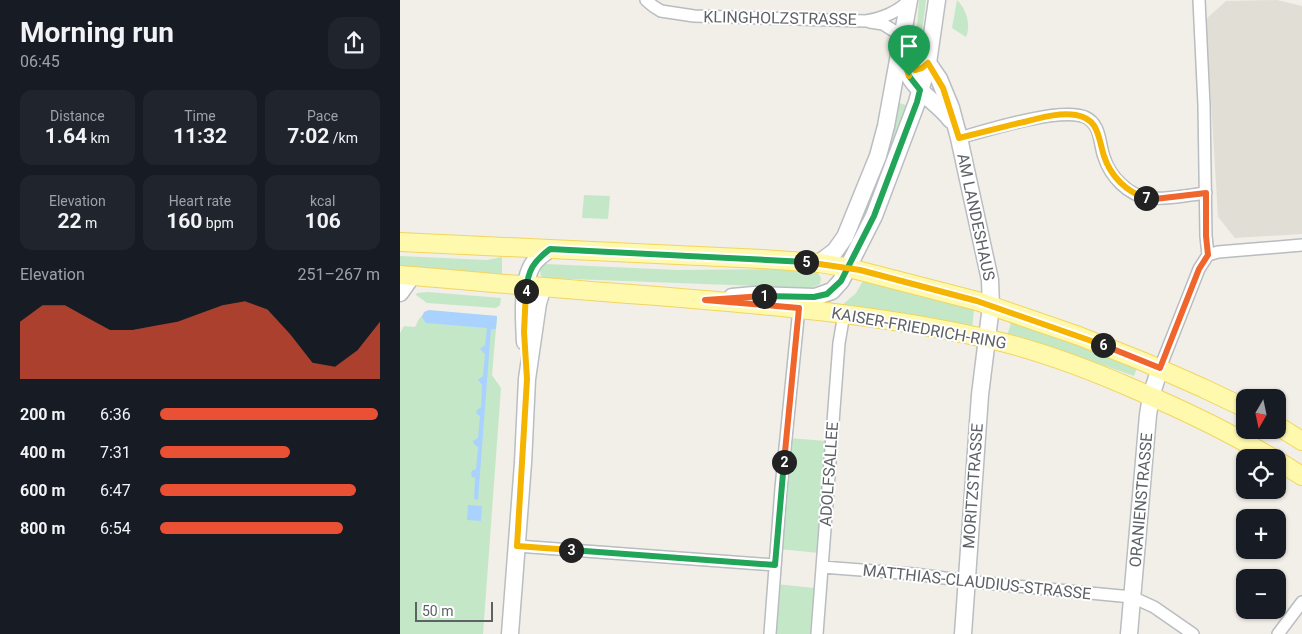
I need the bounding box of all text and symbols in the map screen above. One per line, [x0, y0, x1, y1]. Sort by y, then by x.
street label: KLINGHOLZSTRASSE [703, 7, 857, 29]
text: Morning run [20, 16, 174, 49]
button: share [328, 17, 380, 69]
pin [888, 25, 930, 76]
icon: arrive [895, 32, 923, 60]
text: 06:45 [20, 52, 60, 71]
text: Distance [50, 108, 105, 124]
text: Time [184, 108, 216, 124]
text: Pace [307, 108, 338, 124]
text: 1.64 [45, 124, 87, 148]
text: 11:32 [173, 124, 227, 148]
text: 7:02 [287, 124, 329, 148]
text: km [87, 130, 110, 146]
text: /km [329, 130, 358, 146]
street label: AM LANDESHAUS [953, 152, 999, 282]
pin: 7 [1134, 186, 1158, 210]
text: 7 [1142, 190, 1151, 206]
text: Elevation [49, 193, 106, 209]
text: Heart rate [169, 193, 231, 209]
text: kcal [310, 193, 335, 209]
text: 22 [57, 209, 82, 233]
text: 160 [166, 209, 202, 233]
text: 106 [305, 209, 341, 233]
text: m [82, 215, 97, 231]
text: bpm [202, 215, 234, 231]
pin: 5 [794, 250, 818, 274]
text: 5 [802, 254, 811, 270]
text: Elevation [20, 265, 85, 284]
text: 251–267 m [298, 265, 380, 284]
pin: 4 [514, 278, 538, 304]
text: 4 [522, 283, 531, 299]
pin: 1 [752, 284, 776, 308]
text: 1 [760, 288, 769, 304]
street label: KAISER-FRIEDRICH-RING [830, 303, 1008, 353]
pin: 6 [1090, 332, 1116, 358]
text: 6 [1099, 337, 1108, 353]
north arrow [1236, 389, 1286, 439]
map controls [1236, 389, 1286, 619]
text: 200 m [20, 405, 65, 424]
text: 6:36 [100, 405, 131, 424]
street label: ADOLFSALLEE [816, 421, 842, 527]
street label: MORITZSTRASSE [959, 423, 987, 549]
street label: ORANIENSTRASSE [1126, 432, 1156, 568]
text: 400 m [20, 443, 65, 462]
text: 7:31 [100, 443, 131, 462]
button: locate [1236, 449, 1286, 499]
pin: 2 [772, 450, 796, 474]
text: 2 [780, 454, 789, 470]
text: 600 m [20, 481, 65, 500]
text: 6:47 [100, 481, 131, 500]
button: + [1236, 509, 1286, 559]
text: 800 m [20, 519, 65, 538]
text: 6:54 [100, 519, 131, 538]
pin: 3 [558, 538, 584, 562]
text: 3 [567, 542, 576, 558]
street label: MATTHIAS-CLAUDIUS-STRASSE [862, 561, 1092, 603]
button: − [1236, 569, 1286, 619]
scale bar [415, 599, 492, 622]
text: 50 m [422, 603, 454, 619]

